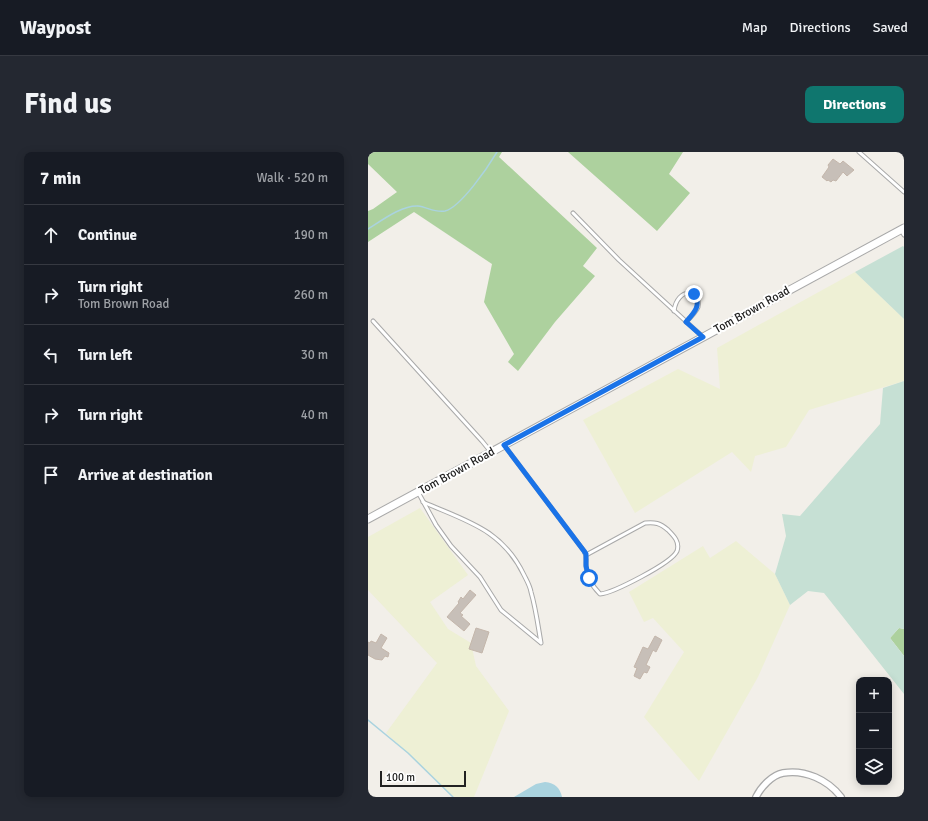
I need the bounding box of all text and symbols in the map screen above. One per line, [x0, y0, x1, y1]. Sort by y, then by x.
text: Waypost [20, 16, 91, 40]
text: Map [742, 19, 768, 36]
text: Directions [790, 19, 851, 36]
text: Saved [873, 19, 908, 36]
button: Directions [805, 86, 904, 123]
text: Find us [24, 87, 112, 121]
text: 7 min [40, 168, 81, 189]
text: Walk · 520 m [257, 170, 328, 186]
icon: ahead [40, 224, 62, 246]
text: Continue [78, 226, 137, 244]
text: 190 m [294, 227, 328, 243]
text: Turn right [78, 278, 143, 296]
street label: Tom Brown Road [712, 283, 792, 337]
icon: right [40, 284, 62, 306]
route end [685, 285, 703, 303]
text: 260 m [294, 287, 328, 303]
text: Tom Brown Road [78, 296, 169, 312]
icon: left [40, 344, 62, 366]
text: Turn left [78, 346, 132, 364]
text: 30 m [301, 347, 328, 363]
icon: right [40, 404, 62, 426]
text: Turn right [78, 406, 143, 424]
text: 40 m [301, 407, 328, 423]
street label: Tom Brown Road [417, 444, 497, 498]
icon: arrive [40, 464, 62, 486]
text: Arrive at destination [78, 466, 213, 484]
route start [580, 569, 598, 587]
map controls [856, 677, 892, 785]
button: + [856, 677, 892, 713]
button: − [856, 713, 892, 749]
button: layers [856, 749, 892, 785]
scale bar [380, 769, 466, 788]
text: 100 m [386, 771, 415, 784]

